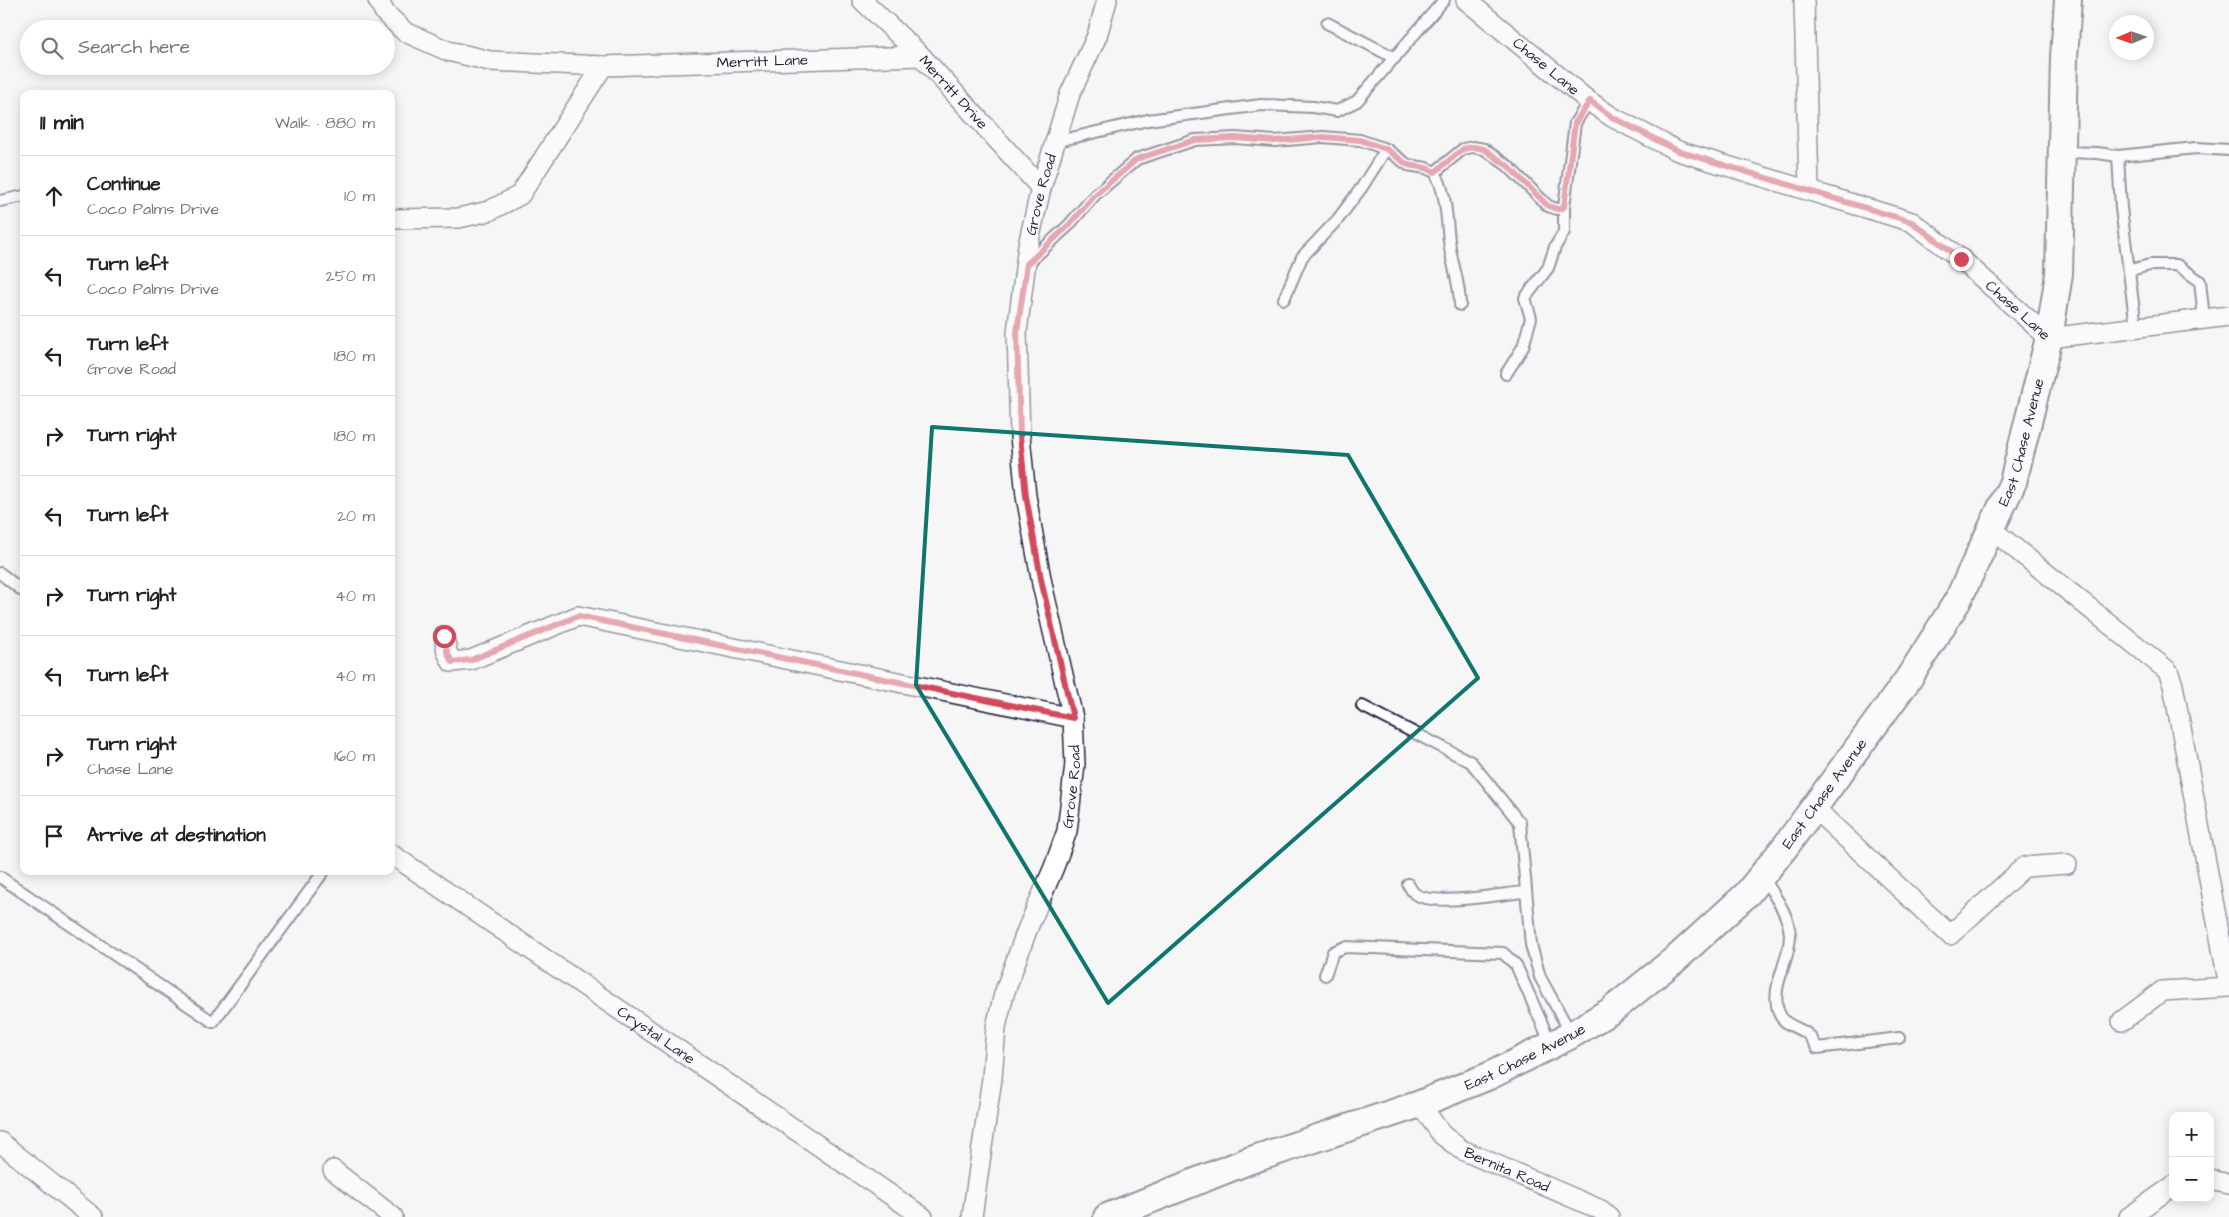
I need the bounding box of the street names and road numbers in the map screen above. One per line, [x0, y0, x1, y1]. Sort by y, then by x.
street label: Chase Lane [1508, 32, 1584, 100]
street label: Merritt Lane [716, 49, 808, 73]
street label: Merritt Drive [914, 50, 993, 134]
street label: Grove Road [1020, 151, 1062, 237]
street label: Chase Lane [1981, 275, 2055, 345]
street label: East Chase Avenue [1993, 376, 2049, 510]
street label: East Chase Avenue [1777, 734, 1872, 853]
street label: Grove Road [1057, 744, 1086, 829]
street label: Crystal Lane [613, 1001, 699, 1069]
street label: East Chase Avenue [1461, 1018, 1589, 1095]
street label: Bernita Road [1461, 1142, 1553, 1197]

